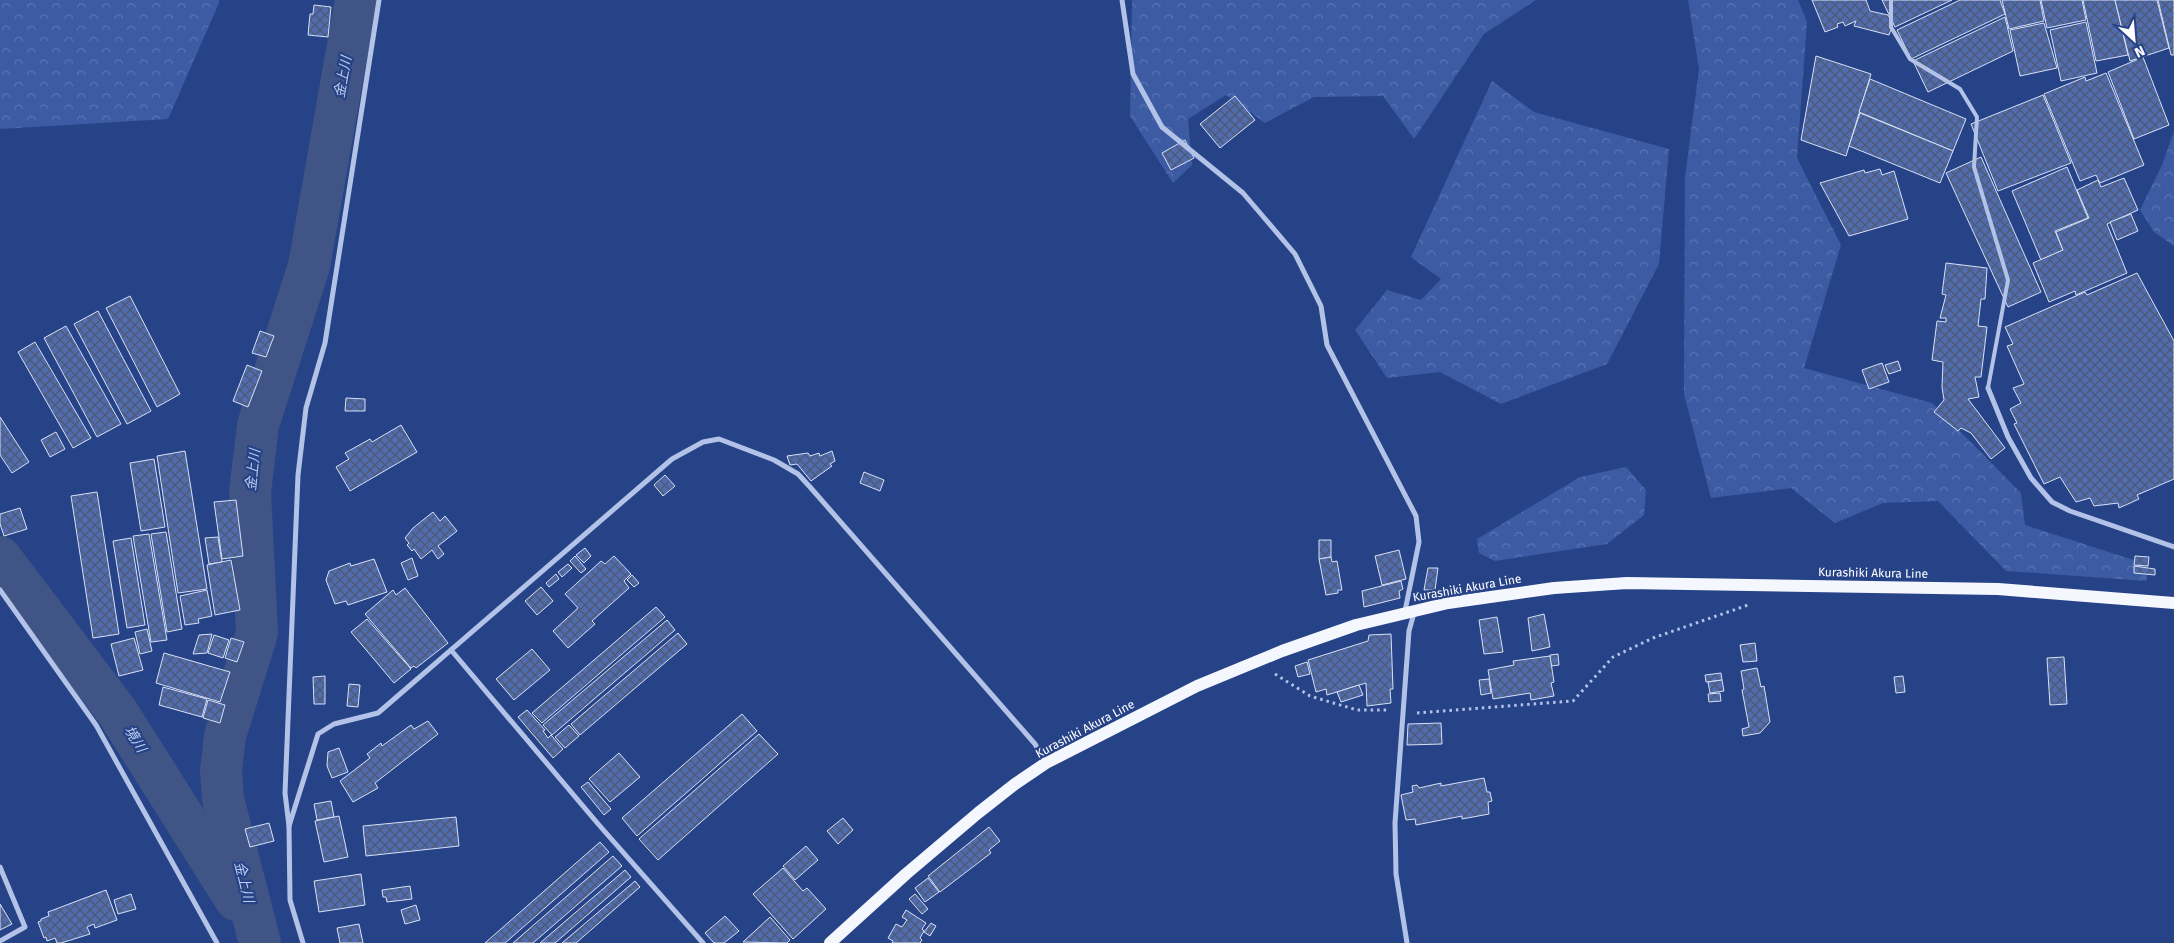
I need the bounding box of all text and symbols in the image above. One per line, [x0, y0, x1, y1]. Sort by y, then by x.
north arrow [2109, 15, 2159, 65]
text: N [2132, 42, 2147, 61]
water label: 金上川 [331, 53, 355, 99]
water label: 金上川 [242, 446, 264, 492]
street label: Kurashiki Akura Line [1818, 565, 1928, 581]
street label: Kurashiki Akura Line [1412, 572, 1522, 604]
street label: Kurashiki Akura Line [1033, 697, 1137, 761]
water label: 境川 [120, 723, 151, 757]
water label: 金上川 [231, 860, 258, 906]

